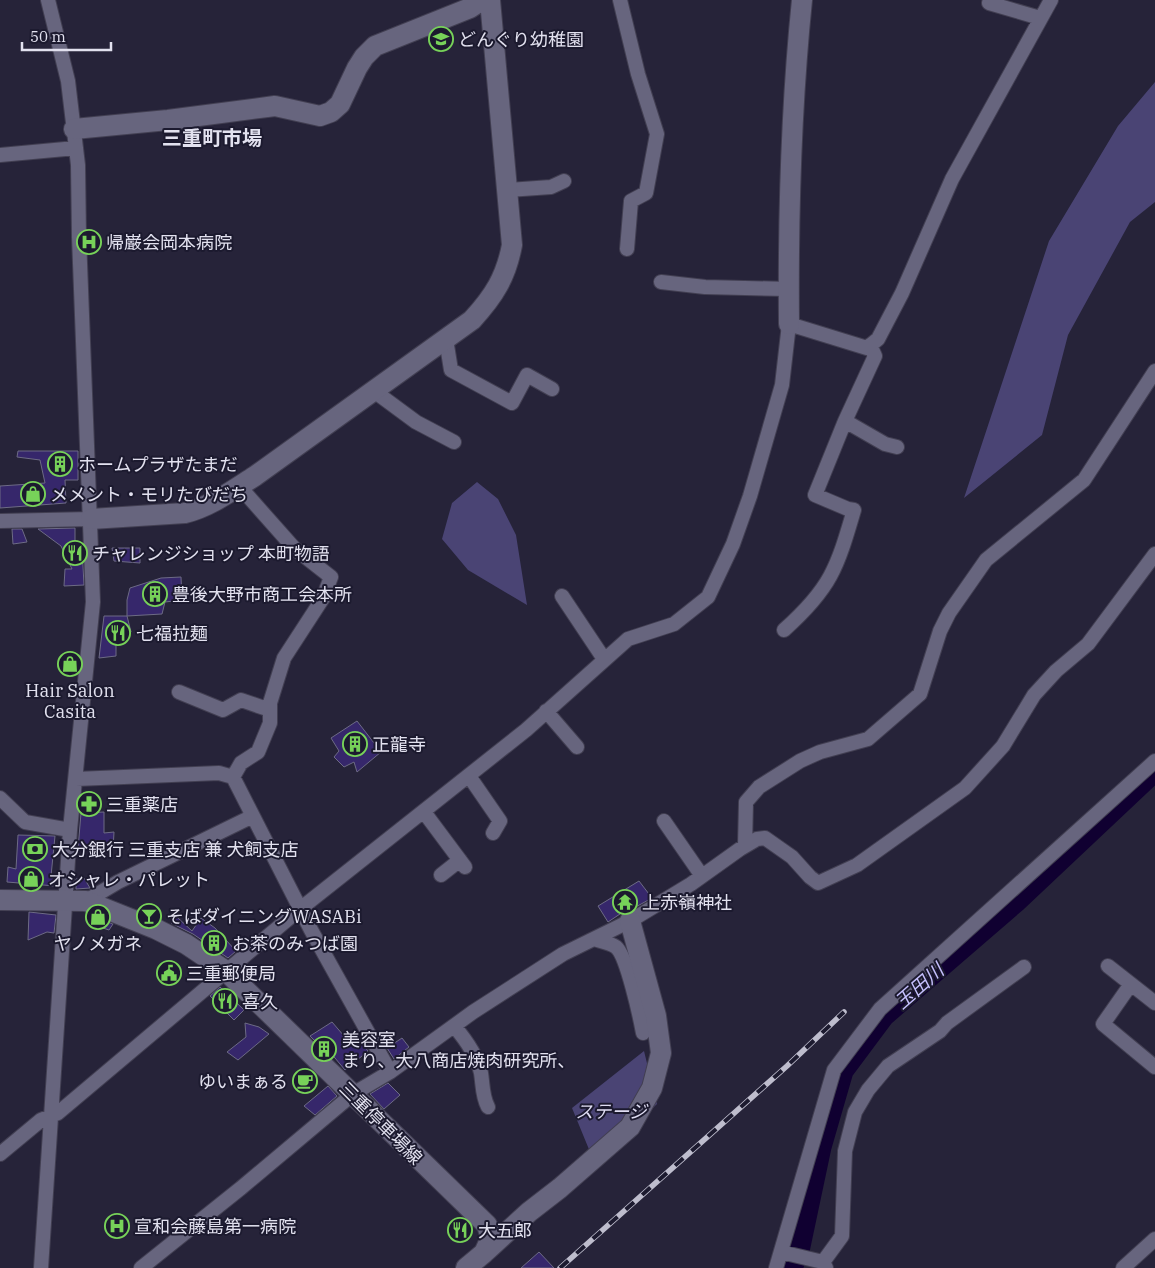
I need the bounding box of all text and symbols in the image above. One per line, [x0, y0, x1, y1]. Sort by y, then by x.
scale bar [22, 20, 111, 52]
school or university icon: どんぐり幼稚園 [428, 26, 454, 52]
text: 50 m [30, 27, 66, 46]
place label: どんぐり幼稚園 [458, 28, 584, 51]
district label: 三重町市場 [162, 124, 262, 151]
hospital icon: 帰巌会岡本病院 [76, 229, 102, 255]
place label: 帰巌会岡本病院 [106, 231, 232, 254]
building icon: ホームプラザたまだ [47, 451, 73, 477]
place label: ホームプラザたまだ [78, 453, 238, 476]
shop icon: メメント・モリたびだち [20, 481, 46, 507]
place label: メメント・モリたびだち [50, 483, 248, 506]
restaurant icon: チャレンジショップ 本町物語 [62, 540, 88, 566]
place label: チャレンジショップ 本町物語 [92, 542, 330, 565]
building icon: 豊後大野市商工会本所 [142, 581, 168, 607]
place label: 豊後大野市商工会本所 [172, 583, 352, 606]
restaurant icon: 七福拉麺 [105, 620, 131, 646]
place label: 七福拉麺 [136, 622, 208, 645]
shop icon: Hair Salon Casita [57, 651, 83, 677]
place label: Hair Salon Casita [25, 679, 115, 723]
building icon: 正龍寺 [342, 731, 368, 757]
place label: 正龍寺 [372, 733, 426, 756]
pharmacy icon: 三重薬店 [76, 791, 102, 817]
place label: 三重薬店 [106, 793, 178, 816]
bank icon: 大分銀行 三重支店 兼 犬飼支店 [22, 836, 48, 862]
place label: 大分銀行 三重支店 兼 犬飼支店 [52, 838, 299, 861]
shop icon: オシャレ・パレット [18, 866, 44, 892]
place label: オシャレ・パレット [48, 868, 210, 891]
temple icon: 上赤嶺神社 [612, 889, 638, 915]
place label: 上赤嶺神社 [642, 891, 732, 914]
bar icon: そばダイニングWASABi [136, 903, 162, 929]
shop icon: ヤノメガネ [85, 904, 111, 930]
place label: そばダイニングWASABi [166, 905, 362, 928]
building icon: お茶のみつば園 [201, 930, 227, 956]
place label: ヤノメガネ [54, 932, 142, 955]
place label: お茶のみつば園 [232, 932, 358, 955]
water label: 玉田川 [890, 957, 950, 1014]
public building icon: 三重郵便局 [156, 960, 182, 986]
place label: 三重郵便局 [186, 962, 276, 985]
restaurant icon: 喜久 [212, 988, 238, 1014]
place label: 喜久 [242, 990, 278, 1013]
place label: 美容室 まり、大八商店焼肉研究所、 [342, 1028, 575, 1072]
building icon: 美容室 まり、大八商店焼肉研究所、 [311, 1036, 337, 1062]
cafe icon: ゆいまぁる [292, 1068, 318, 1094]
place label: ゆいまぁる [198, 1070, 288, 1093]
street label: 三重停車場線 [335, 1077, 427, 1169]
park label: ステージ [575, 1100, 649, 1123]
hospital icon: 宣和会藤島第一病院 [104, 1213, 130, 1239]
place label: 宣和会藤島第一病院 [134, 1215, 296, 1238]
restaurant icon: 大五郎 [447, 1217, 473, 1243]
place label: 大五郎 [478, 1219, 532, 1242]

